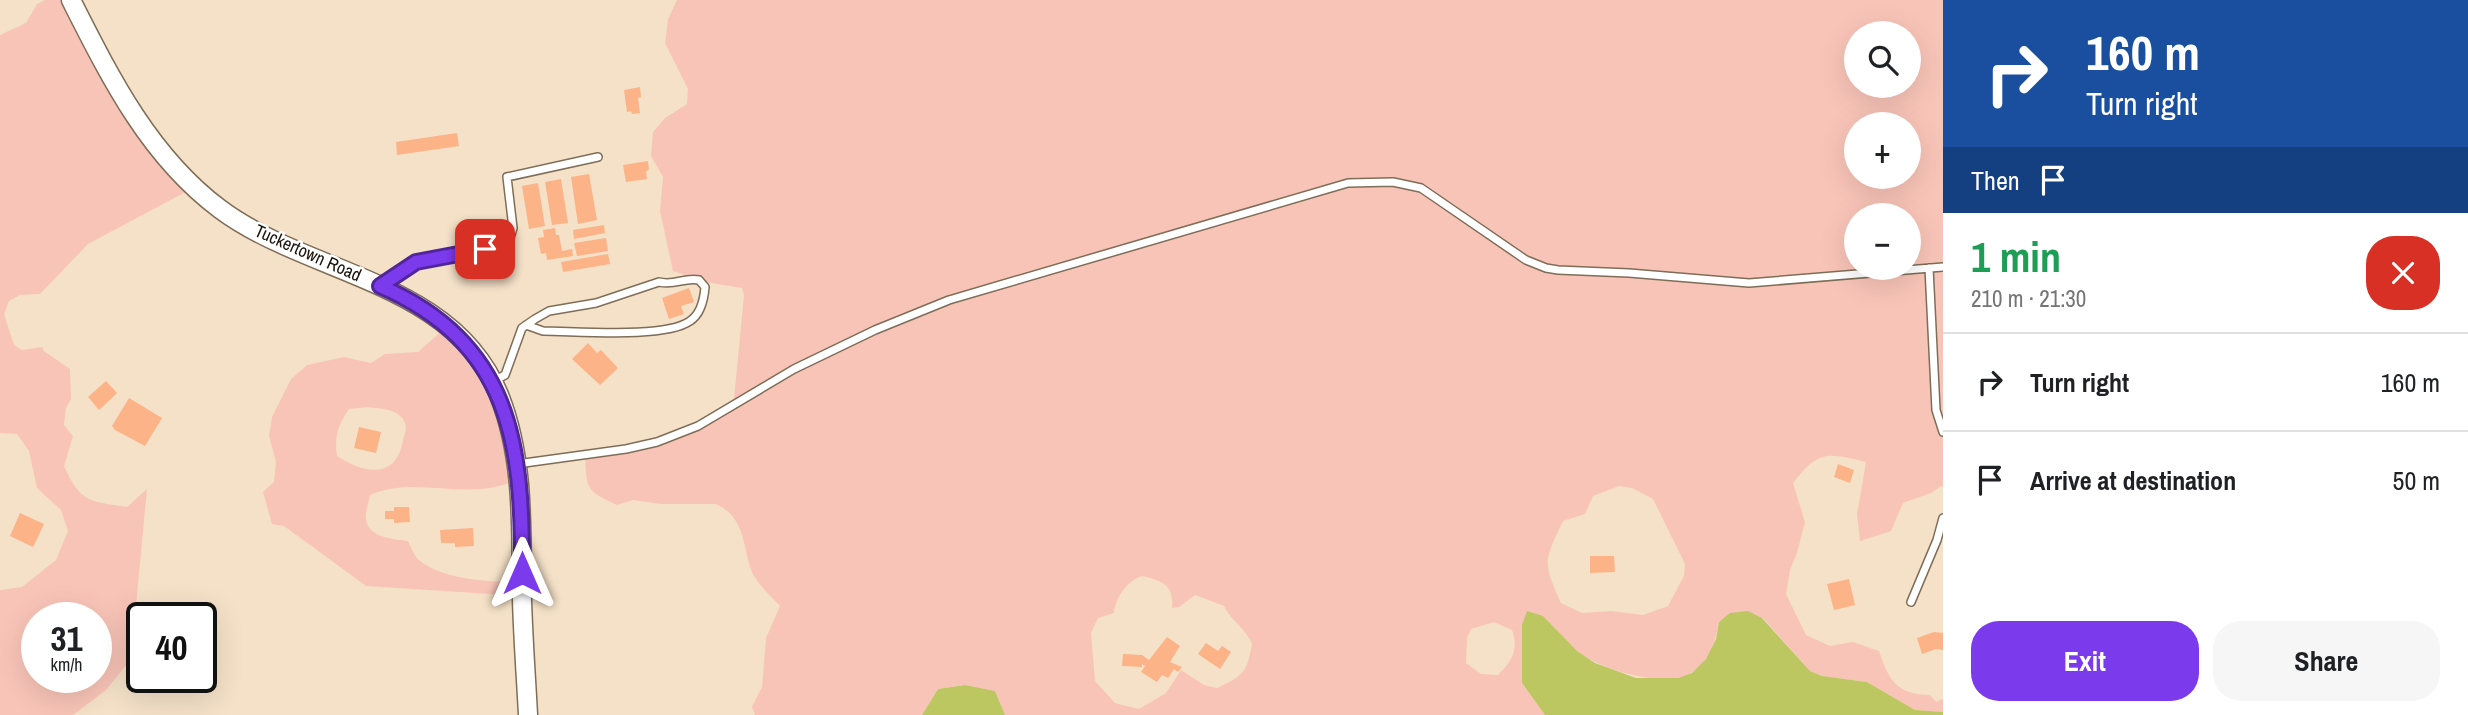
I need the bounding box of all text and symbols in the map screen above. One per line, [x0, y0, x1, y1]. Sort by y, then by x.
text: 160 m [2086, 19, 2200, 85]
map controls [1844, 21, 1921, 280]
button: search [1844, 21, 1921, 98]
icon: right [1971, 28, 2062, 119]
text: Turn right [2086, 82, 2198, 125]
button: + [1844, 112, 1921, 189]
icon: arrive [2034, 161, 2072, 199]
text: Then [1971, 163, 2020, 198]
button: − [1844, 203, 1921, 280]
street label: Tuckertown Road [251, 218, 366, 287]
pin [455, 219, 515, 279]
text: 1 min [1971, 229, 2061, 285]
icon: arrive [466, 230, 504, 268]
button: close [2366, 236, 2440, 310]
text: 210 m · 21:30 [1971, 283, 2086, 314]
icon: right [1971, 363, 2009, 401]
text: Turn right [2030, 365, 2129, 400]
text: 160 m [2381, 365, 2440, 400]
icon: arrive [1971, 461, 2009, 499]
text: Arrive at destination [2030, 463, 2236, 498]
text: 50 m [2393, 463, 2440, 498]
position arrow [485, 536, 559, 610]
speed limit sign: 40 [126, 602, 217, 693]
text: 31 [51, 615, 82, 662]
button: Exit [1971, 621, 2199, 701]
button: Share [2213, 621, 2440, 701]
text: km/h [51, 652, 83, 677]

